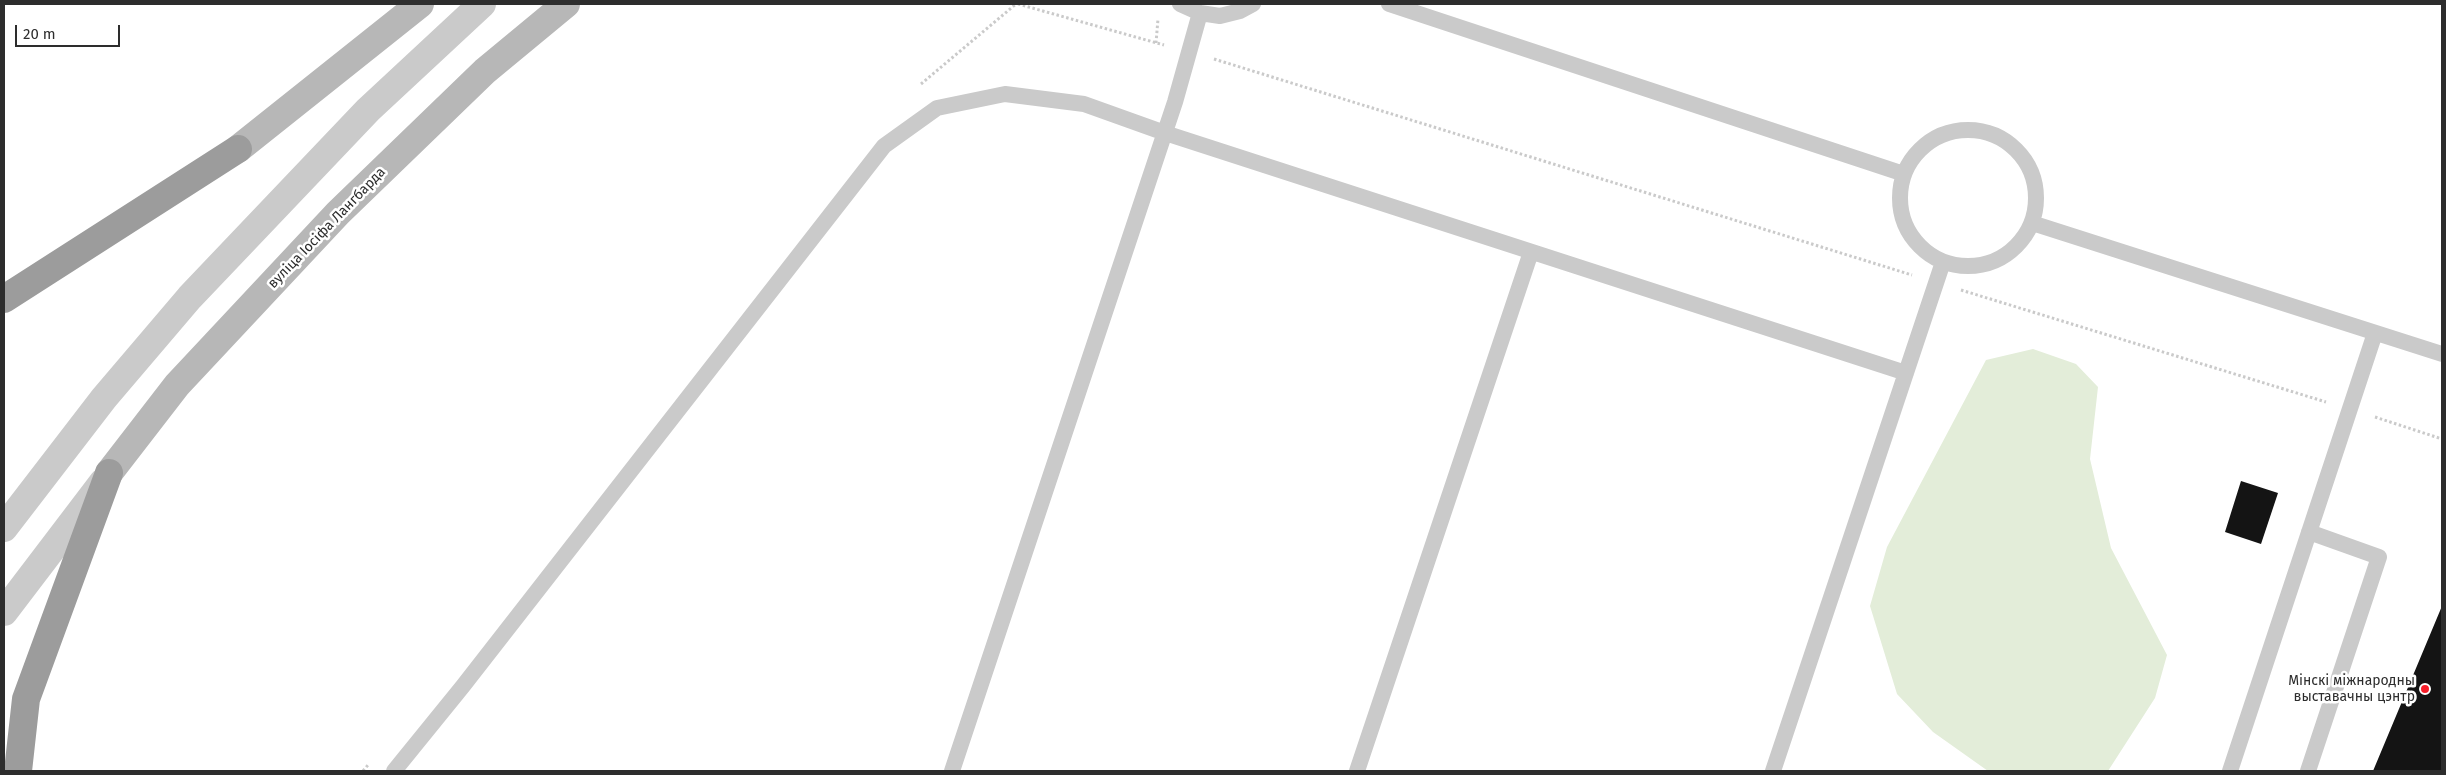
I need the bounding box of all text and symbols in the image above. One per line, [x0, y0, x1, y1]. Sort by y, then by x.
scale bar [18, 15, 122, 47]
text: 20 m [23, 25, 56, 43]
street label: вуліца Іосіфа Лангбарда [265, 164, 389, 292]
place label: Мінскі міжнародны выставачны цэнтр [2288, 673, 2415, 706]
marker: Мінскі міжнародны выставачны цэнтр [2419, 683, 2431, 695]

